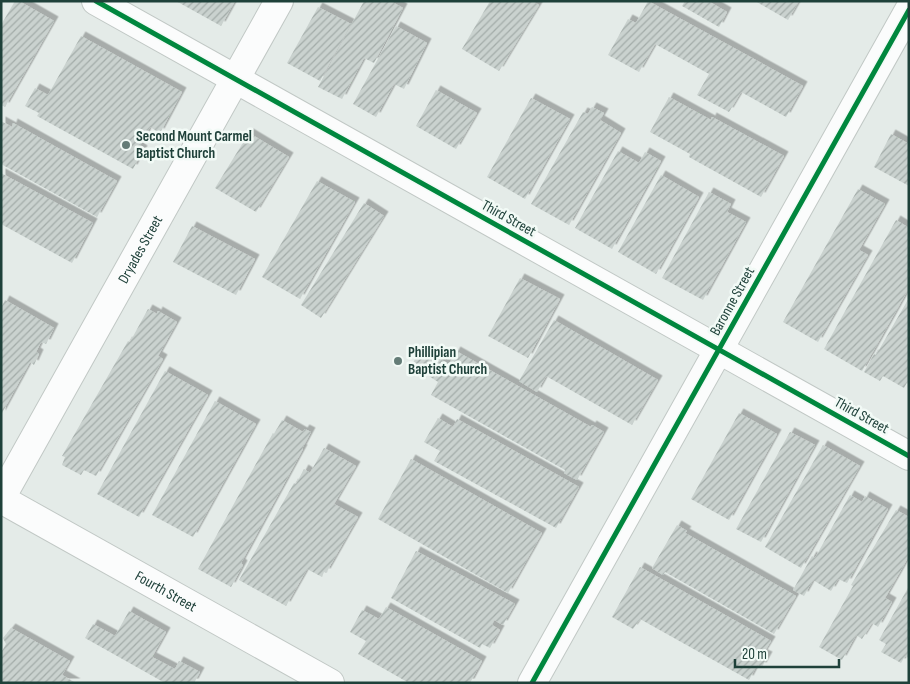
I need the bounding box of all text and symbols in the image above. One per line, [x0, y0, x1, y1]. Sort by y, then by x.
place label: Second Mount Carmel Baptist Church [136, 127, 252, 163]
marker: Second Mount Carmel Baptist Church [120, 139, 132, 151]
street label: Third Street [478, 196, 540, 241]
street label: Dryades Street [114, 212, 167, 287]
street label: Baronne Street [706, 263, 759, 339]
place label: Phillipian Baptist Church [408, 343, 487, 379]
marker: Phillipian Baptist Church [392, 355, 404, 367]
street label: Third Street [831, 393, 893, 438]
street label: Fourth Street [132, 567, 200, 617]
scale bar [735, 636, 839, 668]
text: 20 m [742, 645, 767, 664]

